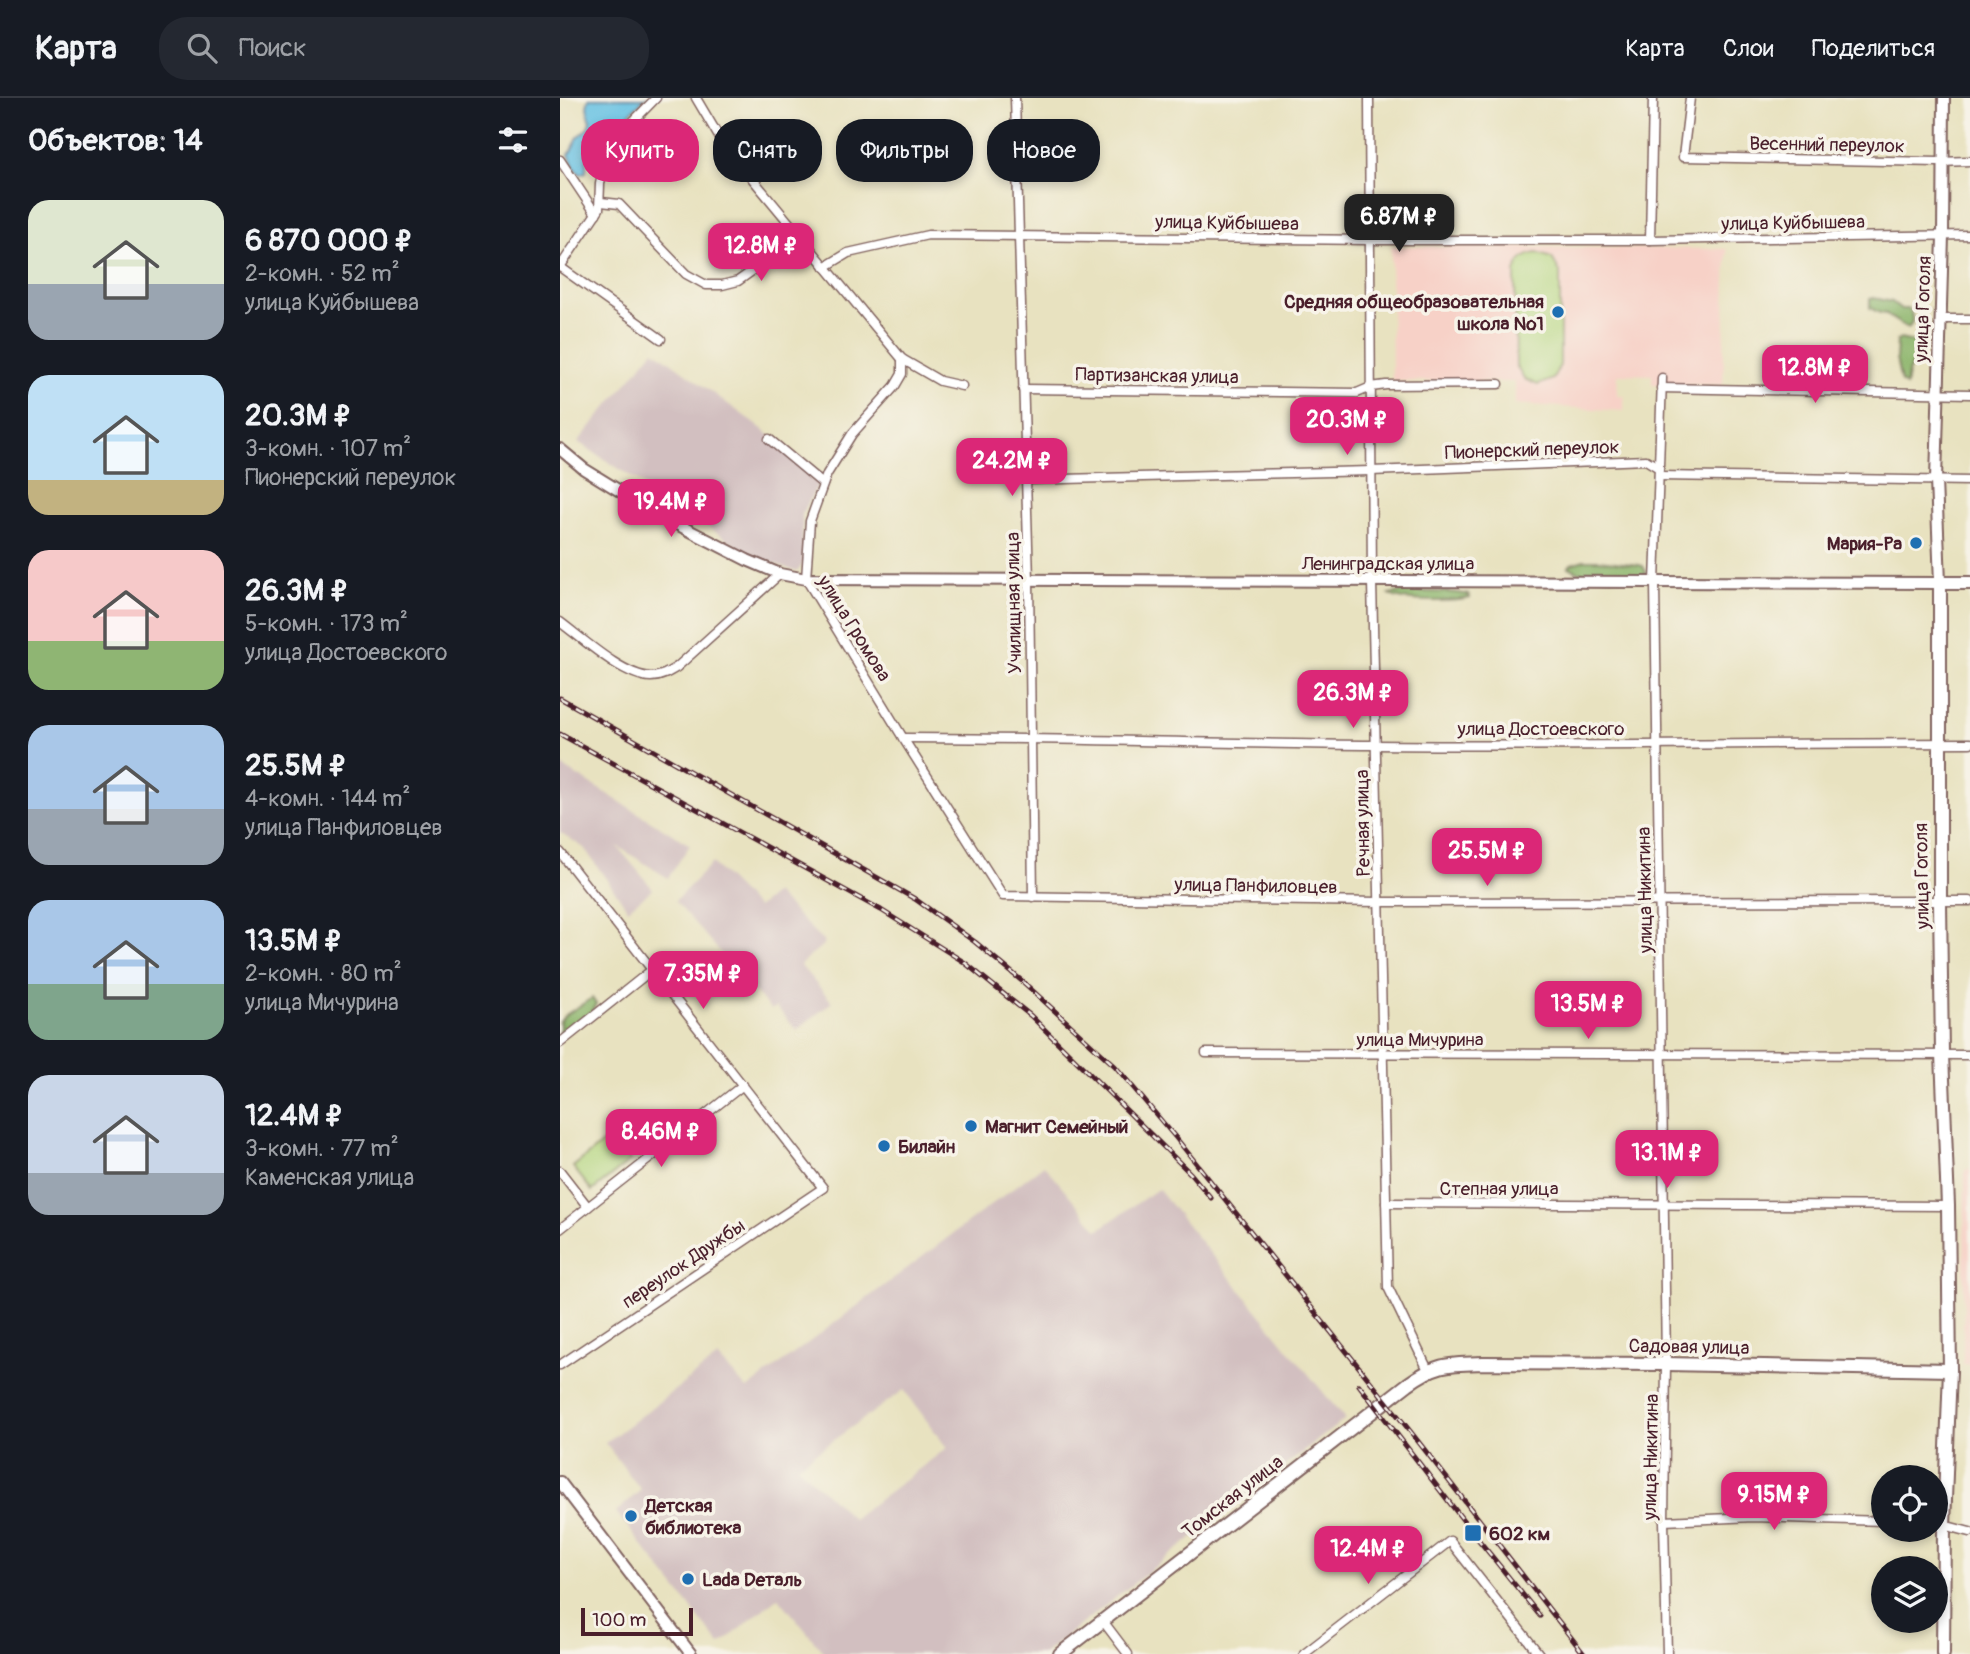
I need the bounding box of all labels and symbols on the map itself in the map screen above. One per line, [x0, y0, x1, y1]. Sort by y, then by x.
street label: Весенний переулок [1749, 132, 1905, 158]
pin: 6.87M ₽ [1334, 194, 1464, 254]
street label: улица Куйбышева [1154, 210, 1299, 236]
street label: улица Куйбышева [1720, 210, 1865, 236]
pin: 12.8M ₽ [696, 223, 826, 283]
street label: улица Гоголя [1909, 255, 1937, 364]
place label: Средняя общеобразовательная школа №1 [1284, 290, 1544, 336]
marker: Средняя общеобразовательная школа №1 [1550, 304, 1566, 320]
pin: 12.8M ₽ [1750, 345, 1880, 405]
street label: Партизанская улица [1075, 363, 1239, 389]
pin: 20.3M ₽ [1282, 398, 1412, 457]
street label: Пионерский переулок [1444, 435, 1620, 465]
pin: 24.2M ₽ [947, 438, 1077, 498]
pin: 19.4M ₽ [606, 480, 736, 539]
street label: Училищная улица [1001, 532, 1027, 674]
place label: Мария-Ра [1827, 532, 1902, 556]
marker: Мария-Ра [1908, 535, 1924, 551]
street label: Ленинградская улица [1301, 552, 1474, 576]
street label: улица Громова [811, 570, 896, 686]
pin: 26.3M ₽ [1288, 670, 1418, 730]
street label: улица Достоевского [1456, 717, 1625, 741]
street label: Речная улица [1350, 769, 1376, 877]
street label: улица Гоголя [1909, 823, 1935, 930]
street label: улица Никитина [1632, 826, 1658, 954]
pin: 25.5M ₽ [1422, 828, 1552, 888]
street label: улица Панфиловцев [1173, 873, 1338, 899]
pin: 7.35M ₽ [638, 951, 768, 1011]
pin: 13.5M ₽ [1523, 982, 1653, 1041]
street label: улица Мичурина [1355, 1028, 1484, 1052]
pin: 8.46M ₽ [596, 1110, 726, 1169]
place label: Магнит Семейный [985, 1115, 1129, 1139]
marker: Магнит Семейный [963, 1118, 979, 1134]
pin: 13.1M ₽ [1602, 1130, 1732, 1190]
place label: Билайн [898, 1135, 955, 1159]
marker: Билайн [876, 1138, 892, 1154]
street label: Степная улица [1440, 1177, 1559, 1201]
street label: переулок Дружбы [617, 1214, 750, 1314]
street label: Садовая улица [1628, 1334, 1750, 1360]
street label: улица Никитина [1638, 1393, 1664, 1521]
street label: Томская улица [1177, 1450, 1288, 1544]
pin: 9.15M ₽ [1709, 1472, 1839, 1532]
place label: Детская библиотека [644, 1494, 742, 1540]
marker: Детская библиотека [623, 1508, 639, 1524]
place label: 602 км [1489, 1522, 1550, 1546]
marker: 602 км [1463, 1523, 1483, 1543]
pin: 12.4M ₽ [1303, 1526, 1433, 1586]
place label: Lada Dеталь [702, 1568, 802, 1592]
marker: Lada Dеталь [680, 1571, 696, 1587]
scale bar [581, 1605, 693, 1637]

